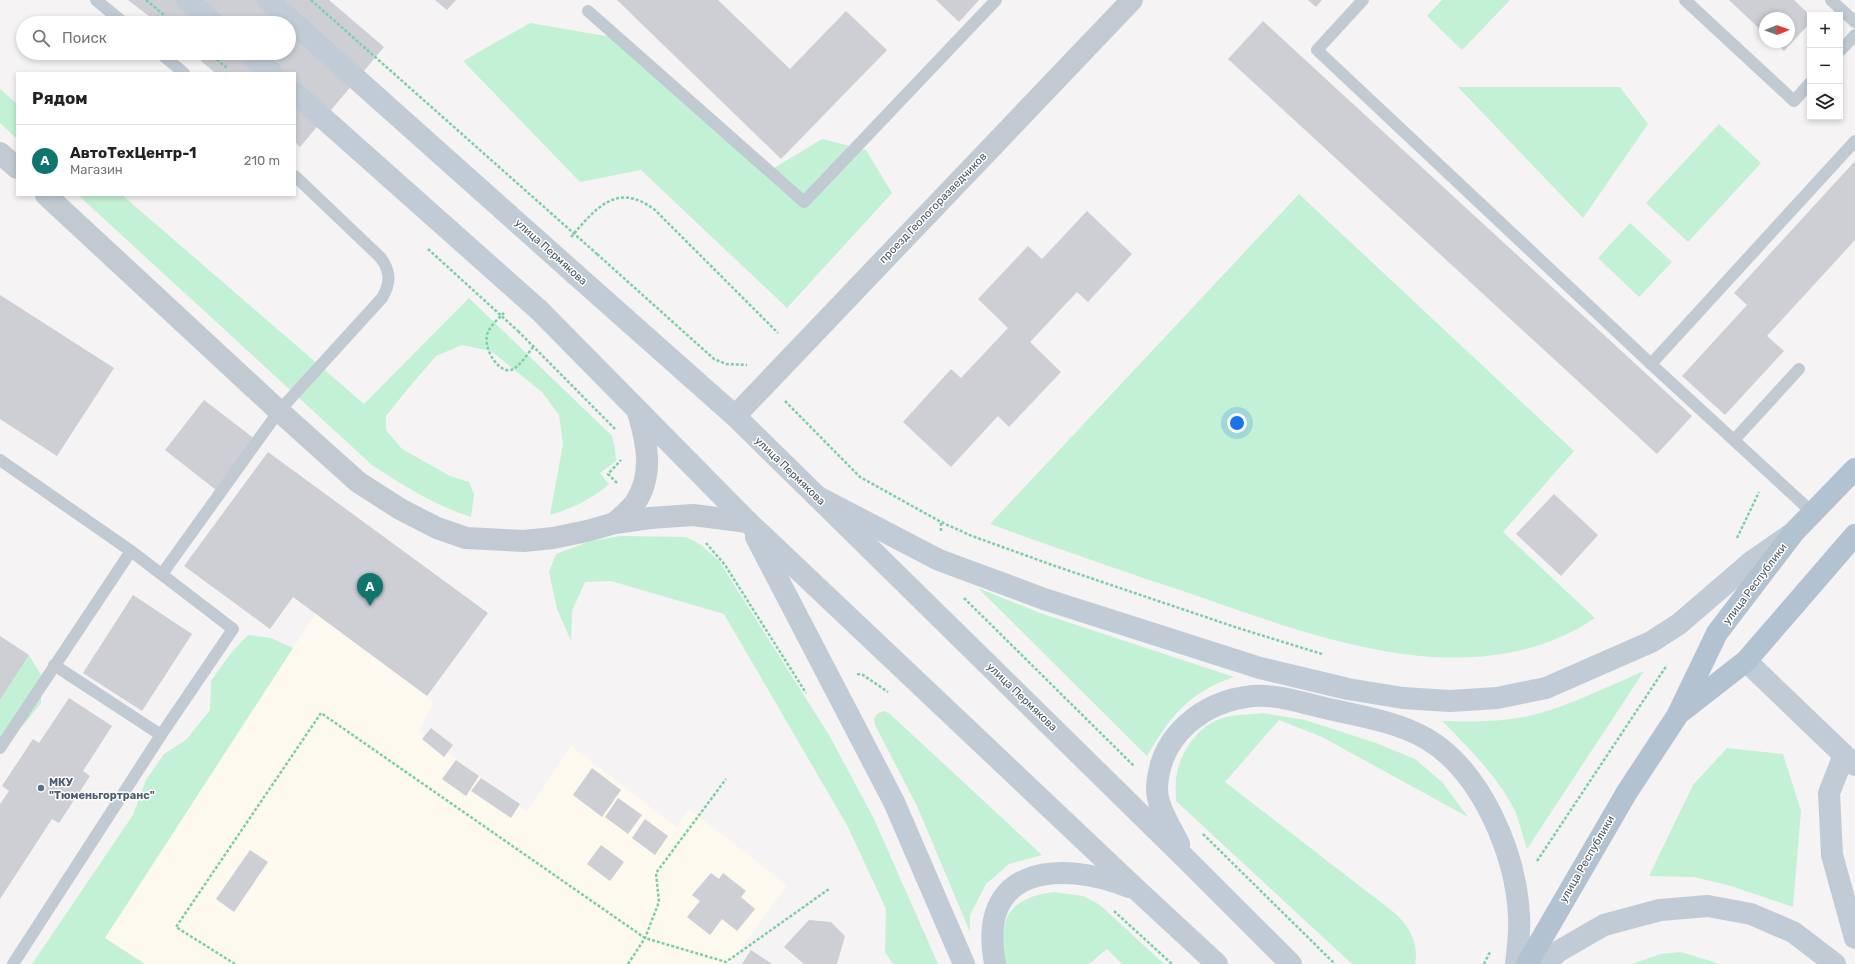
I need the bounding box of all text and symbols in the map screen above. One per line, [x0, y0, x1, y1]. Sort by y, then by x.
north arrow [1759, 12, 1795, 48]
map controls [1807, 12, 1843, 120]
button: + [1807, 12, 1843, 48]
search box [16, 16, 296, 60]
icon: search [30, 27, 52, 49]
text: Поиск [62, 29, 107, 47]
button: − [1807, 48, 1843, 84]
button: layers [1807, 84, 1843, 120]
text: Рядом [32, 88, 88, 108]
text: АвтоТехЦентр-1 [70, 144, 196, 162]
street label: проезд Геологоразведчиков [877, 150, 989, 266]
text: A [40, 153, 50, 168]
text: 210 m [244, 153, 280, 168]
text: Магазин [70, 162, 123, 177]
street label: улица Пермякова [512, 216, 590, 288]
your location [1227, 413, 1247, 433]
street label: улица Пермякова [752, 434, 828, 508]
street label: улица Республики [1720, 541, 1790, 627]
pin: A [357, 573, 383, 606]
street label: улица Пермякова [984, 660, 1060, 734]
place label: МКУ "Тюменьгортранс" [49, 776, 155, 802]
marker: МКУ "Тюменьгортранс" [36, 783, 46, 793]
street label: улица Республики [1557, 813, 1617, 905]

